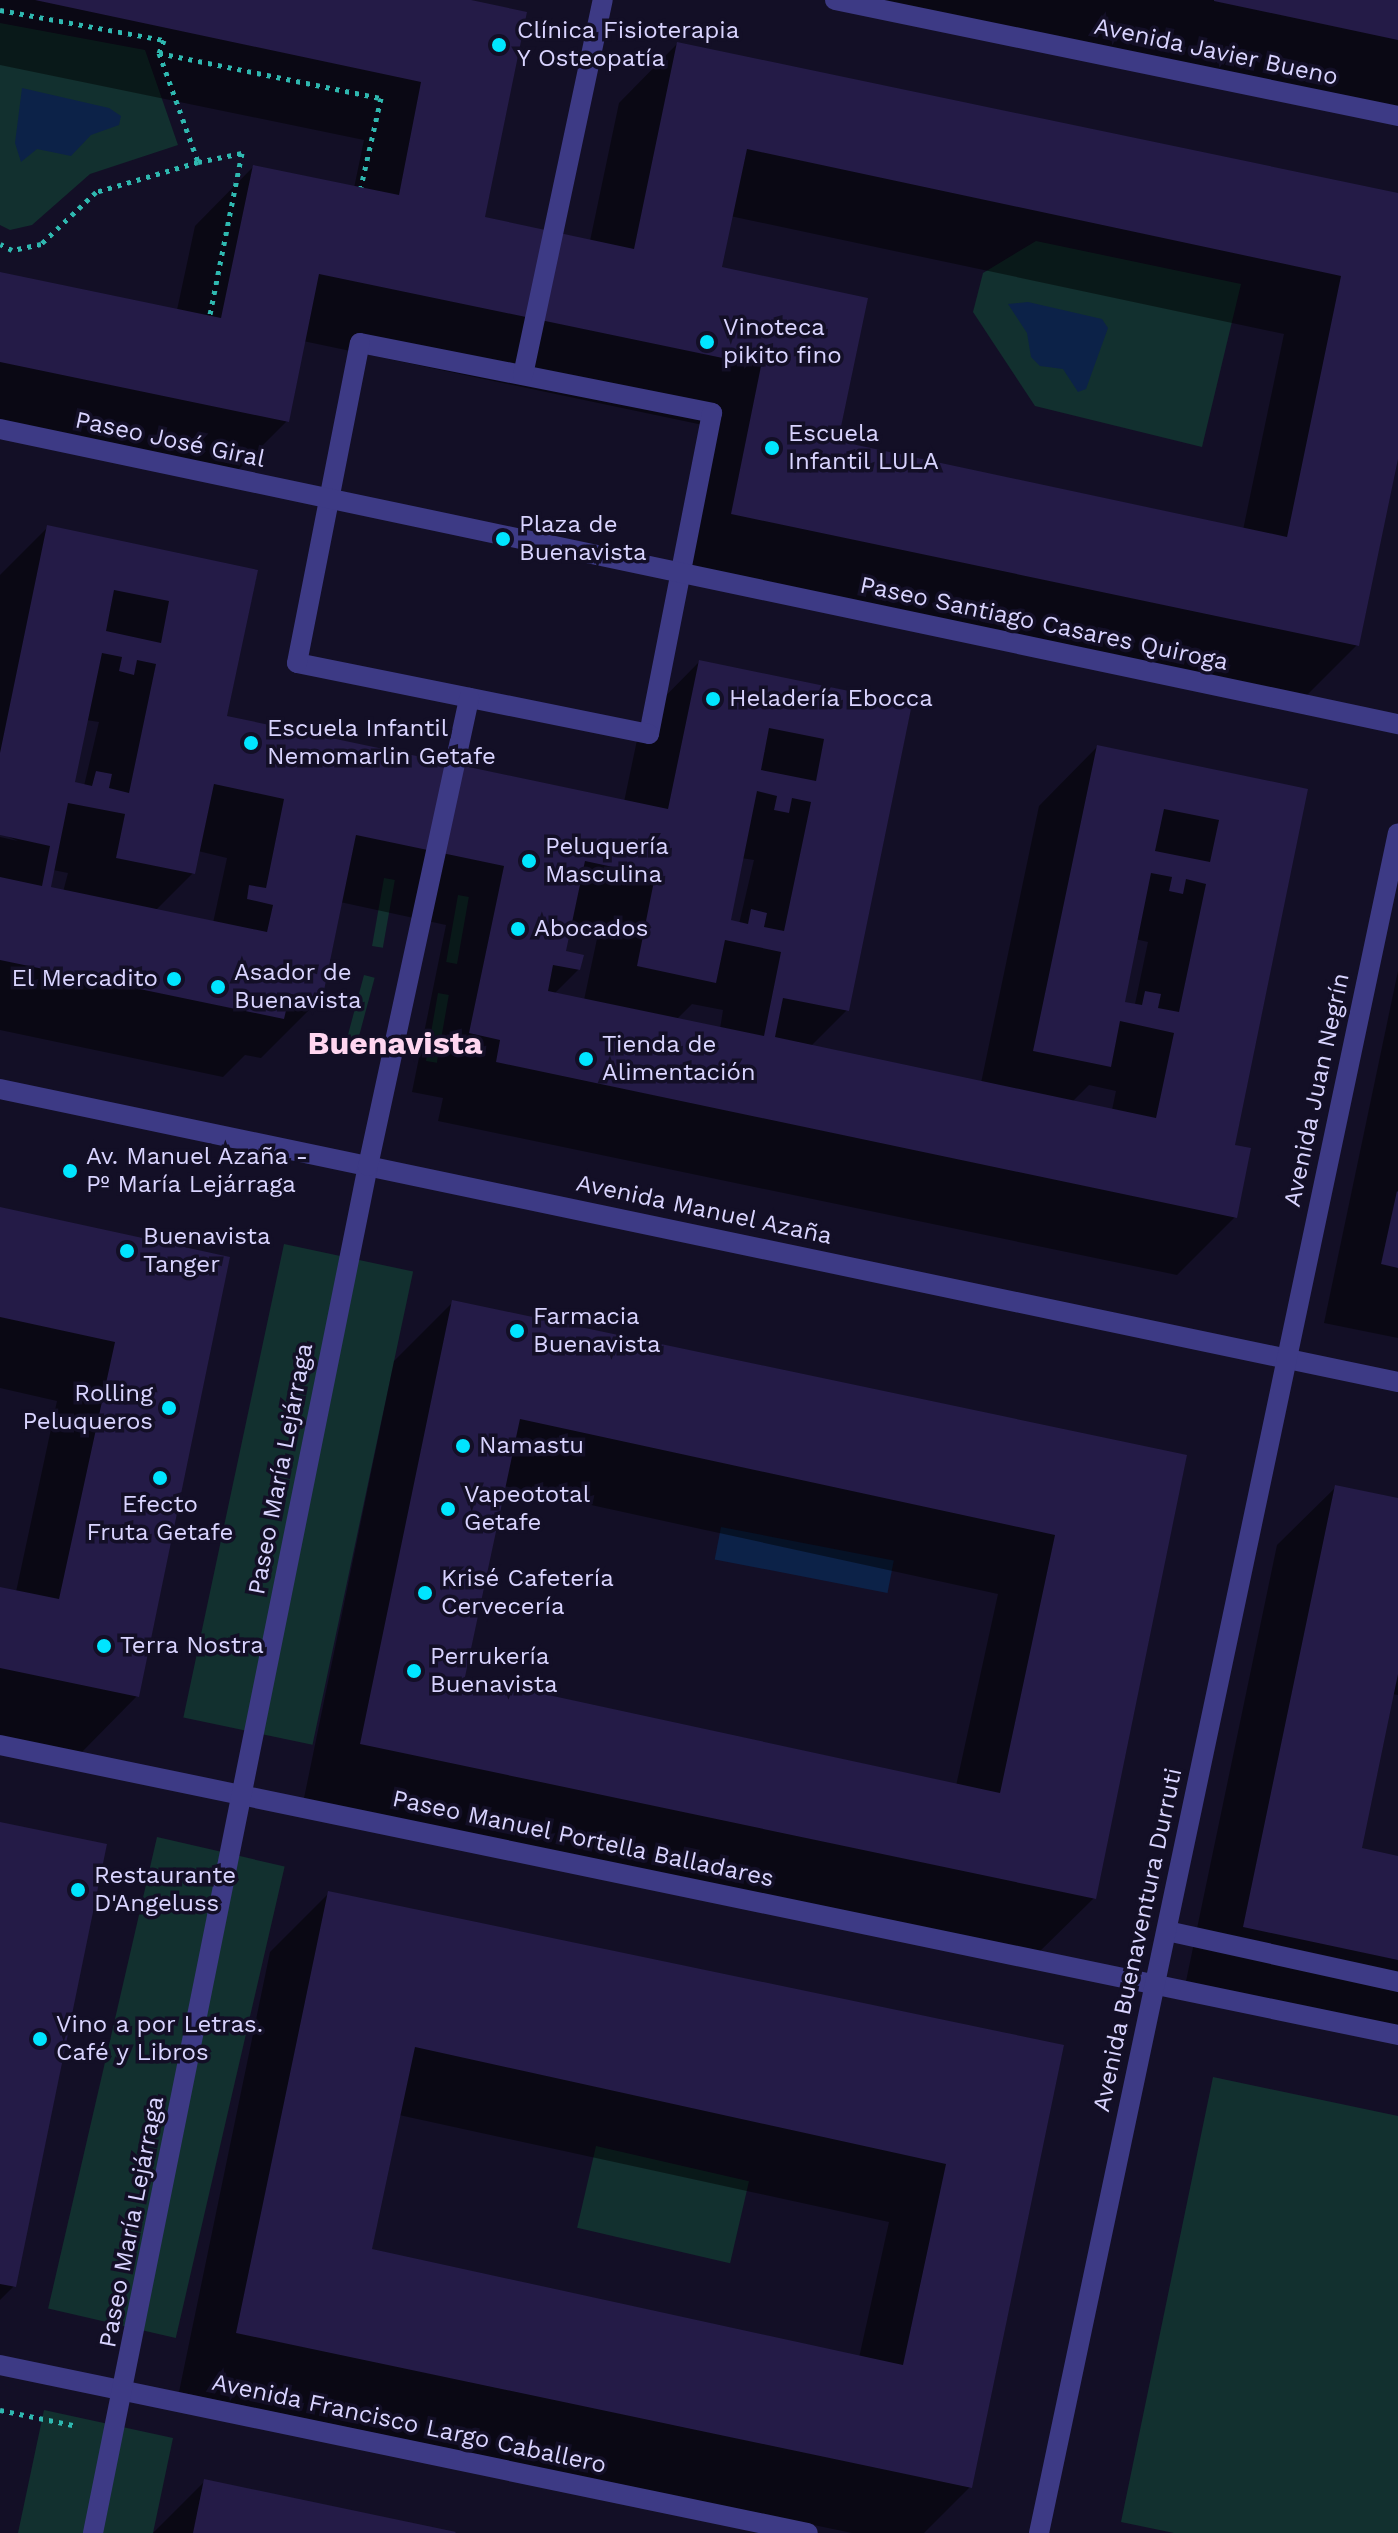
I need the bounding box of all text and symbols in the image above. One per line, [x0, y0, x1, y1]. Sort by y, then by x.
street label: Avenida Javier Bueno [1091, 12, 1341, 92]
place label: Clínica Fisioterapia Y Osteopatía [517, 17, 740, 73]
marker: Clínica Fisioterapia Y Osteopatía [488, 34, 510, 56]
place label: Vinoteca pikito fino [723, 314, 842, 370]
marker: Vinoteca pikito fino [698, 333, 716, 351]
street label: Paseo José Giral [72, 406, 268, 474]
place label: Escuela Infantil LULA [788, 420, 940, 476]
marker: Escuela Infantil LULA [763, 439, 781, 457]
place label: Plaza de Buenavista [519, 511, 647, 567]
marker: Plaza de Buenavista [494, 530, 512, 548]
street label: Paseo Santiago Casares Quiroga [857, 571, 1231, 677]
place label: Heladería Ebocca [729, 685, 933, 713]
marker: Heladería Ebocca [704, 690, 722, 708]
place label: Escuela Infantil Nemomarlin Getafe [267, 715, 496, 771]
marker: Escuela Infantil Nemomarlin Getafe [242, 734, 260, 752]
place label: Peluquería Masculina [545, 833, 669, 889]
marker: Peluquería Masculina [520, 852, 538, 870]
place label: Abocados [534, 915, 648, 943]
marker: Abocados [509, 920, 527, 938]
place label: Asador de Buenavista [234, 959, 362, 1015]
place label: El Mercadito [11, 965, 158, 993]
marker: El Mercadito [165, 970, 183, 988]
street label: Avenida Juan Negrín [1278, 970, 1356, 1210]
marker: Asador de Buenavista [209, 978, 227, 996]
district label: Buenavista [308, 1024, 482, 1062]
place label: Tienda de Alimentación [602, 1031, 756, 1087]
marker: Tienda de Alimentación [577, 1050, 595, 1068]
place label: Av. Manuel Azaña - Pº María Lejárraga [86, 1143, 310, 1199]
marker: Av. Manuel Azaña - Pº María Lejárraga [61, 1162, 79, 1180]
street label: Avenida Manuel Azaña [572, 1169, 836, 1251]
place label: Buenavista Tanger [143, 1223, 271, 1279]
marker: Buenavista Tanger [118, 1242, 136, 1260]
place label: Farmacia Buenavista [533, 1303, 661, 1359]
marker: Farmacia Buenavista [508, 1322, 526, 1340]
street label: Paseo María Lejárraga [242, 1341, 320, 1597]
place label: Rolling Peluqueros [22, 1380, 153, 1436]
marker: Rolling Peluqueros [160, 1399, 178, 1417]
place label: Namastu [479, 1432, 584, 1460]
marker: Namastu [454, 1437, 472, 1455]
marker: Efecto Fruta Getafe [151, 1469, 169, 1487]
place label: Vapeototal Getafe [464, 1481, 590, 1537]
place label: Efecto Fruta Getafe [86, 1491, 234, 1547]
marker: Vapeototal Getafe [439, 1500, 457, 1518]
place label: Krisé Cafetería Cervecería [441, 1565, 614, 1621]
marker: Krisé Cafetería Cervecería [416, 1584, 434, 1602]
place label: Terra Nostra [120, 1632, 264, 1660]
marker: Terra Nostra [95, 1637, 113, 1655]
place label: Perrukería Buenavista [430, 1643, 558, 1699]
marker: Perrukería Buenavista [405, 1662, 423, 1680]
street label: Avenida Buenaventura Durruti [1087, 1765, 1189, 2115]
street label: Paseo Manuel Portella Balladares [389, 1784, 777, 1894]
place label: Restaurante D'Angeluss [94, 1862, 236, 1918]
marker: Restaurante D'Angeluss [69, 1881, 87, 1899]
place label: Vino a por Letras. Café y Libros [56, 2011, 264, 2067]
marker: Vino a por Letras. Café y Libros [31, 2030, 49, 2048]
street label: Paseo María Lejárraga [93, 2094, 171, 2350]
street label: Avenida Francisco Largo Caballero [209, 2368, 609, 2480]

